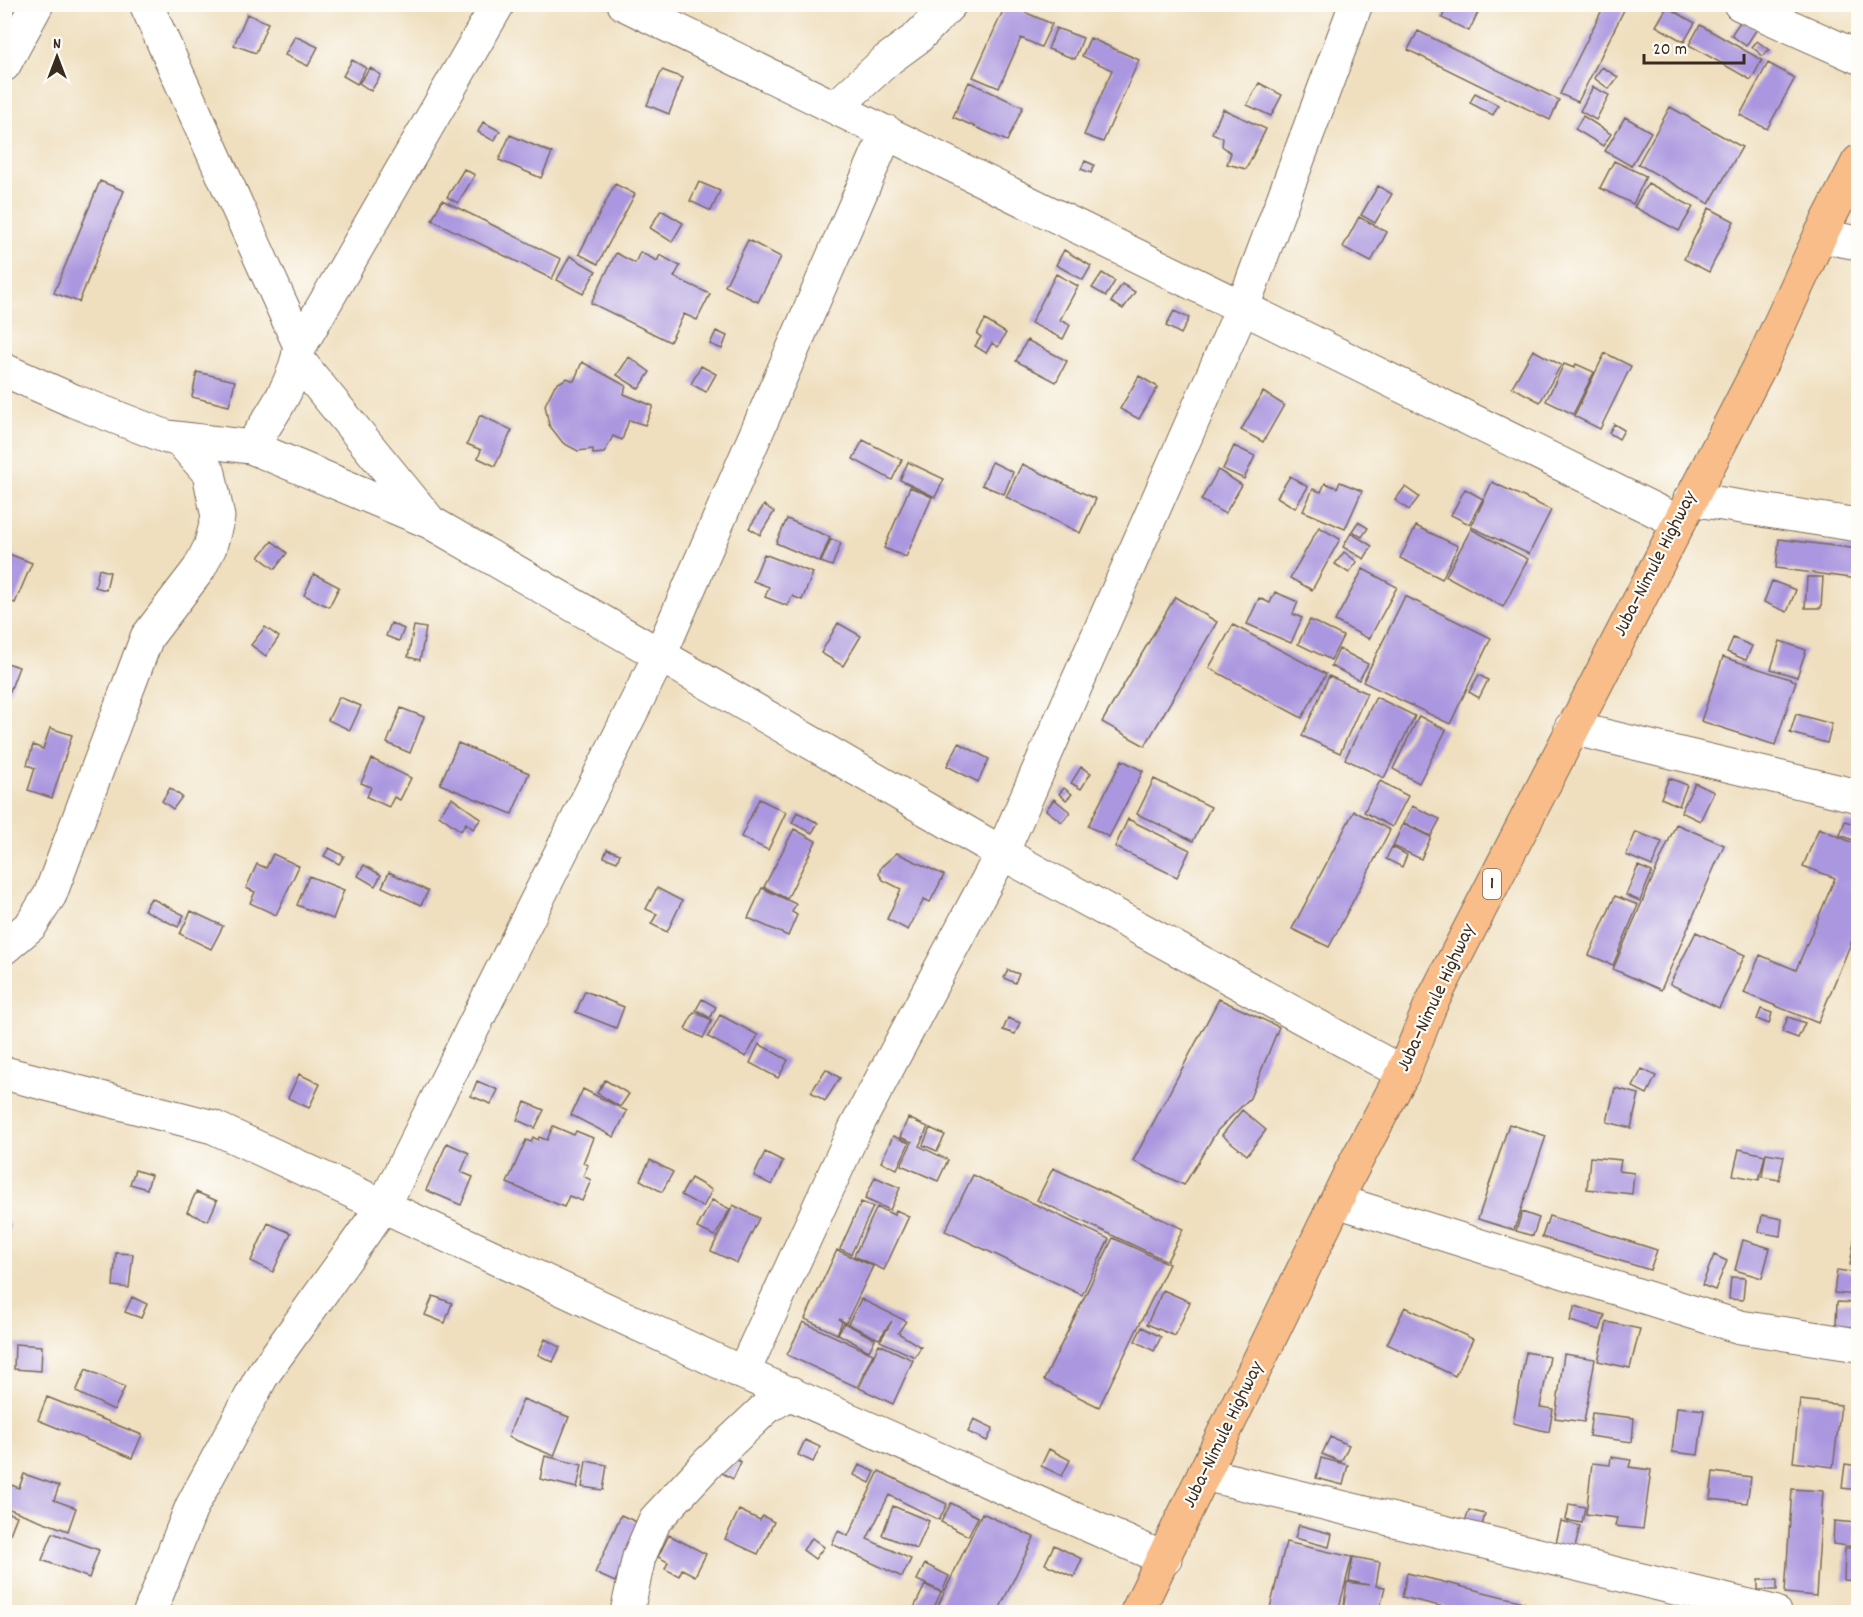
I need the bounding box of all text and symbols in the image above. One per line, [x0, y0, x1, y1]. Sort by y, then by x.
north arrow [27, 27, 87, 87]
scale bar [1644, 27, 1744, 65]
text: N [53, 33, 61, 56]
text: 20 m [1653, 38, 1687, 63]
street label: Juba–Nimule Highway [1607, 486, 1705, 642]
road number: 1 [1483, 869, 1501, 899]
street label: Juba–Nimule Highway [1390, 919, 1484, 1076]
street label: Juba–Nimule Highway [1176, 1356, 1272, 1513]

